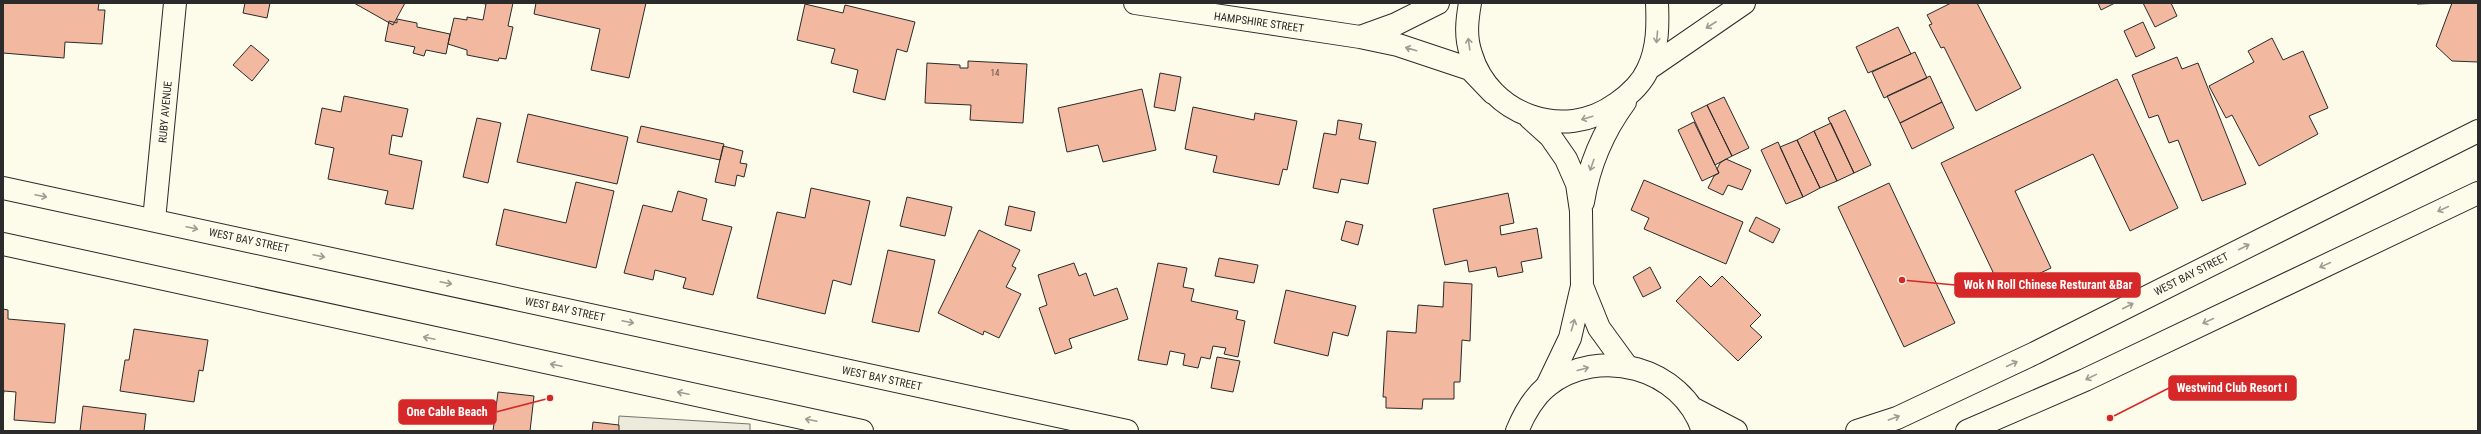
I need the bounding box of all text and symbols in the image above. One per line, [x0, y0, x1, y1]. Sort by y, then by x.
street label: HAMPSHIRE STREET [1213, 10, 1305, 35]
one-way arrow [1706, 20, 1717, 29]
one-way arrow [1653, 30, 1660, 43]
one-way arrow [1465, 38, 1473, 51]
one-way arrow [1405, 45, 1418, 52]
house number: 14 [991, 68, 1000, 78]
street label: RUBY AVENUE [156, 80, 175, 143]
one-way arrow [1580, 115, 1593, 122]
one-way arrow [1587, 158, 1595, 170]
one-way arrow [34, 193, 47, 201]
one-way arrow [2437, 206, 2449, 213]
one-way arrow [185, 225, 198, 233]
street label: WEST BAY STREET [208, 226, 291, 255]
one-way arrow [2238, 243, 2250, 250]
street label: WEST BAY STREET [2152, 250, 2231, 299]
one-way arrow [312, 252, 325, 260]
one-way arrow [2320, 262, 2332, 269]
callout: Wok N Roll Chinese Resturant &Bar [1955, 273, 2140, 297]
text: Wok N Roll Chinese Resturant &Bar [1964, 278, 2132, 292]
one-way arrow [439, 279, 452, 287]
street label: WEST BAY STREET [524, 295, 607, 324]
one-way arrow [2122, 302, 2134, 309]
one-way arrow [1570, 318, 1577, 331]
one-way arrow [2202, 318, 2214, 325]
one-way arrow [621, 319, 634, 327]
one-way arrow [423, 334, 436, 342]
one-way arrow [2005, 360, 2017, 367]
one-way arrow [550, 361, 563, 369]
street label: WEST BAY STREET [841, 364, 924, 393]
one-way arrow [1577, 365, 1590, 372]
one-way arrow [2085, 374, 2097, 381]
callout: Westwind Club Resort I [2169, 376, 2296, 400]
text: Westwind Club Resort I [2176, 381, 2288, 395]
one-way arrow [677, 388, 690, 396]
callout: One Cable Beach [399, 400, 496, 424]
text: One Cable Beach [406, 405, 488, 419]
one-way arrow [1888, 414, 1900, 422]
one-way arrow [804, 415, 817, 423]

